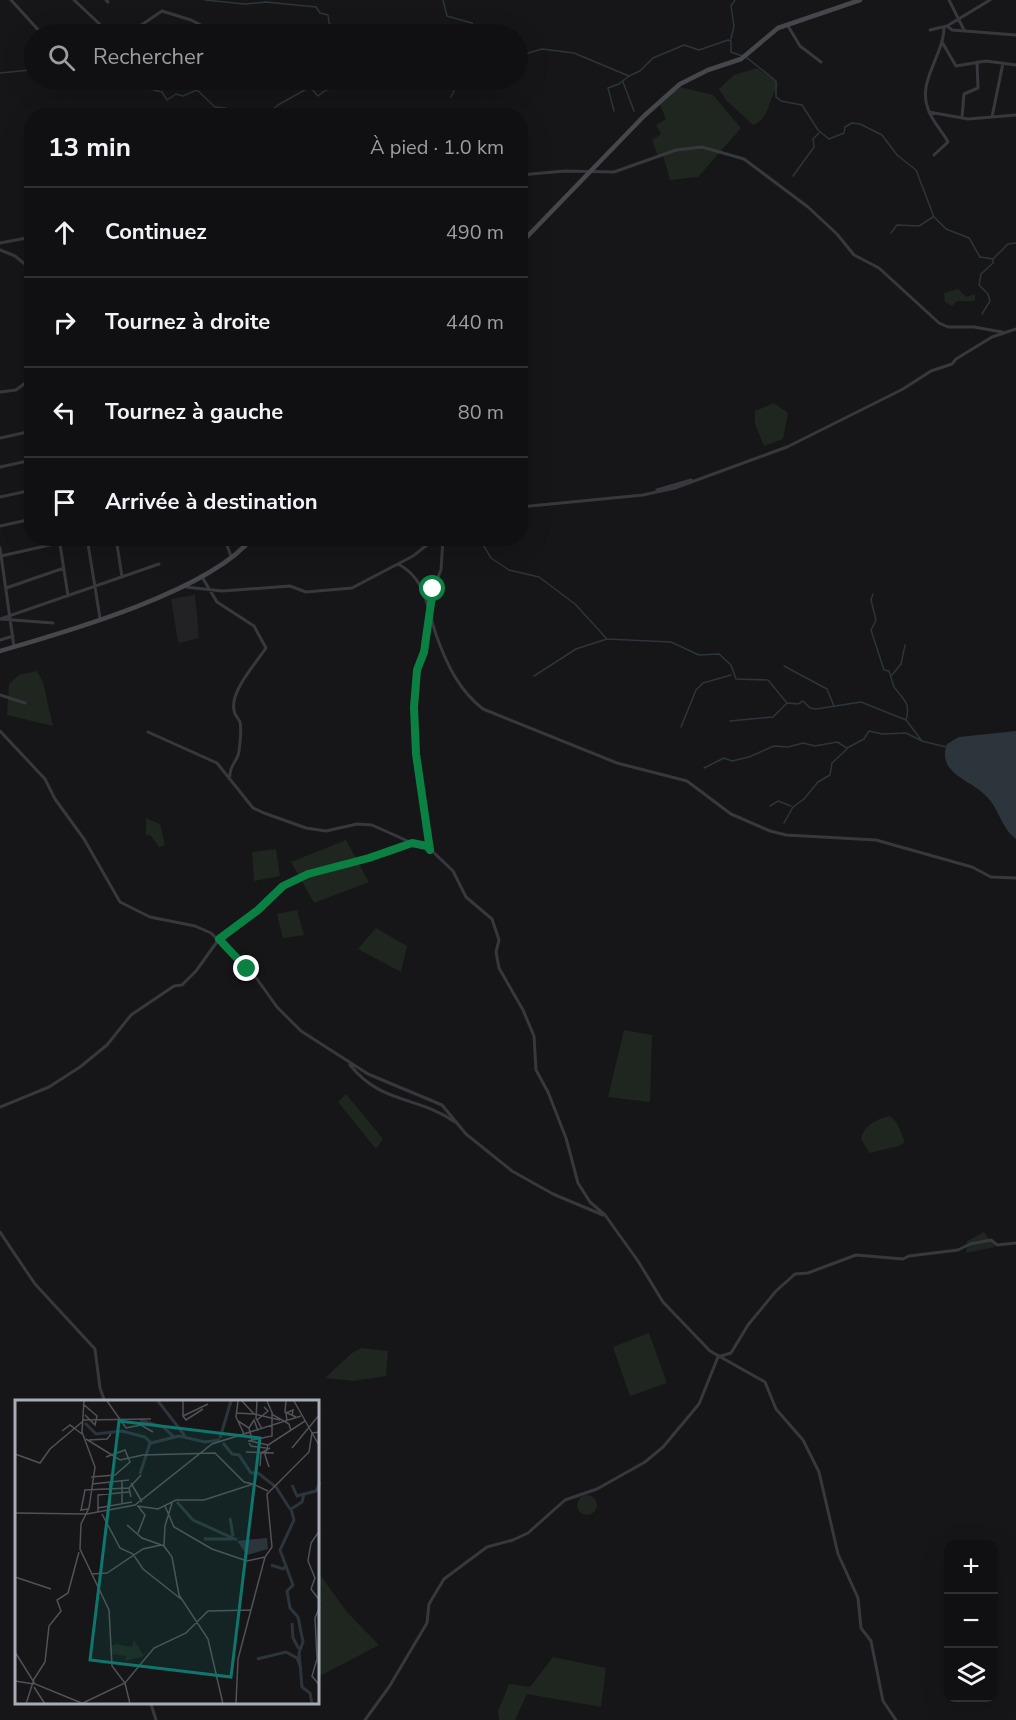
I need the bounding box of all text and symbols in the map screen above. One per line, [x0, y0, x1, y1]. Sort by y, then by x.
search box [24, 24, 528, 90]
icon: search [45, 41, 78, 74]
text: Rechercher [93, 42, 204, 72]
text: 13 min [48, 130, 131, 165]
text: À pied · 1.0 km [370, 134, 504, 161]
icon: ahead [48, 216, 81, 249]
text: Continuez [105, 217, 207, 247]
text: 490 m [446, 219, 504, 246]
icon: right [48, 306, 81, 339]
text: Tournez à droite [105, 307, 270, 337]
text: 440 m [446, 309, 504, 336]
icon: left [48, 396, 81, 429]
text: Tournez à gauche [105, 397, 283, 427]
text: 80 m [458, 399, 504, 426]
icon: arrive [48, 486, 81, 519]
text: Arrivée à destination [105, 487, 318, 517]
route start [419, 575, 445, 601]
route end [233, 955, 259, 981]
inset map [15, 1400, 320, 1705]
map controls [944, 1540, 998, 1702]
button: + [944, 1540, 998, 1594]
button: − [944, 1594, 998, 1648]
button: layers [944, 1648, 998, 1702]

